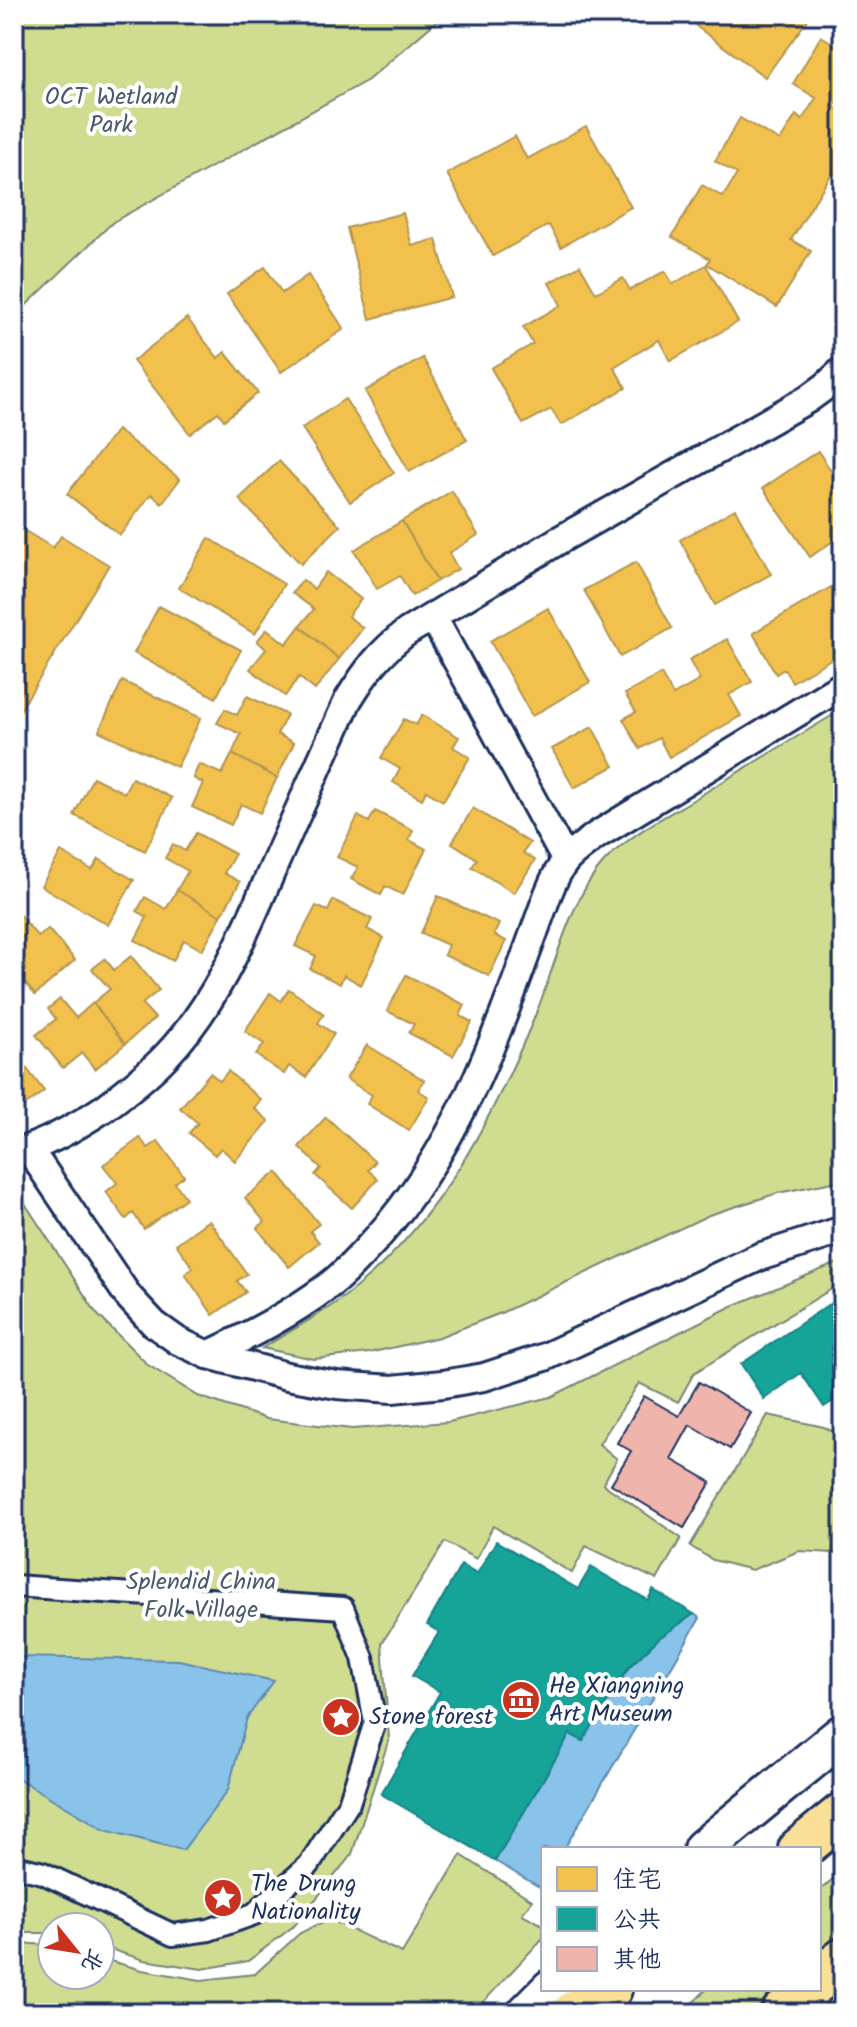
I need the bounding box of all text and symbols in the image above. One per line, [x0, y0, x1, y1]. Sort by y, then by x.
park label: OCT Wetland Park [45, 78, 178, 145]
park label: Splendid China Folk Village [126, 1563, 276, 1630]
place label: He Xiangning Art Museum [549, 1667, 684, 1734]
museum icon: He Xiangning Art Museum [500, 1679, 542, 1721]
place icon: Stone forest [320, 1696, 362, 1738]
place label: Stone forest [369, 1698, 494, 1737]
legend [541, 1847, 821, 1991]
text: 住宅 [613, 1861, 661, 1900]
place label: The Drung Nationality [251, 1865, 361, 1932]
place icon: The Drung Nationality [202, 1877, 244, 1919]
text: 公共 [613, 1901, 661, 1940]
north arrow [36, 1911, 116, 1991]
text: 北 [70, 1941, 112, 1978]
text: 其他 [613, 1941, 661, 1980]

